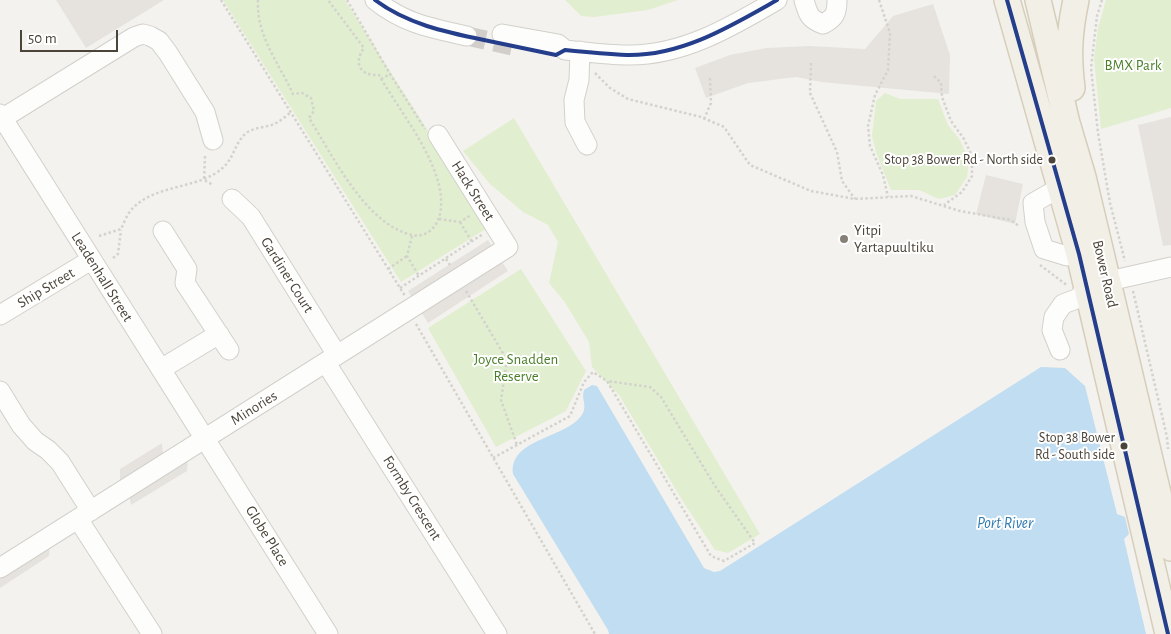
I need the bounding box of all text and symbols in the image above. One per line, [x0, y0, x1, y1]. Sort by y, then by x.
scale bar [22, 20, 120, 52]
text: 50 m [28, 31, 57, 46]
park label: BMX Park [1104, 56, 1162, 74]
place label: Stop 38 Bower Rd - North side [884, 152, 1043, 168]
marker: Stop 38 Bower Rd - North side [1047, 155, 1057, 165]
street label: Hack Street [448, 158, 498, 224]
place label: Yitpi Yartapuultiku [854, 221, 934, 256]
street label: Leadenhall Street [67, 229, 137, 325]
marker: Yitpi Yartapuultiku [838, 233, 850, 245]
street label: Gardiner Court [257, 234, 317, 316]
street label: Bower Road [1088, 238, 1122, 310]
street label: Ship Street [14, 264, 78, 312]
park label: Joyce Snadden Reserve [474, 350, 558, 385]
street label: Minories [227, 387, 281, 429]
place label: Stop 38 Bower Rd - South side [1035, 430, 1115, 462]
marker: Stop 38 Bower Rd - South side [1119, 441, 1129, 451]
street label: Formby Crescent [379, 452, 445, 544]
street label: Globe Place [241, 502, 293, 570]
water label: Port River [977, 513, 1033, 533]

